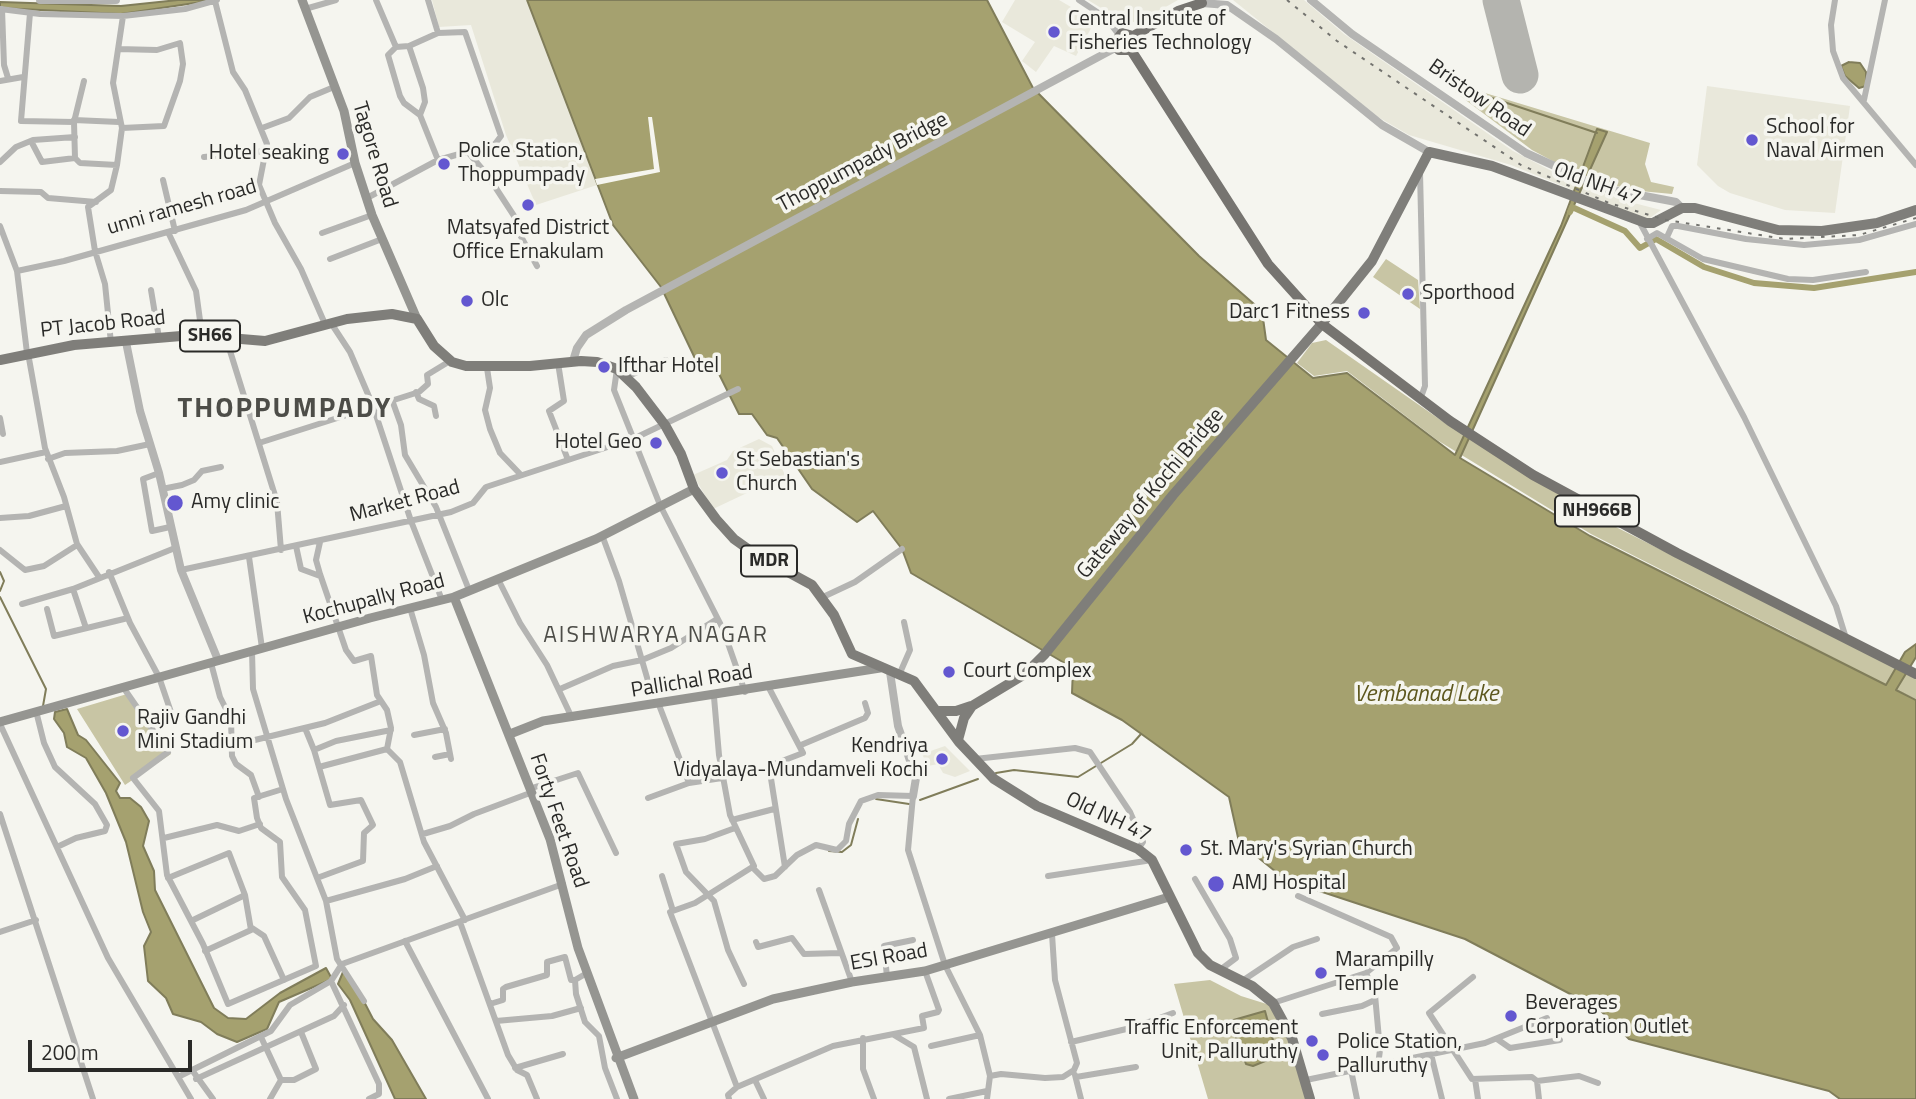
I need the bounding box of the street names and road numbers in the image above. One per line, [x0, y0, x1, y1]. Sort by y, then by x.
street label: Bristow Road [1423, 55, 1535, 143]
street label: Tagore Road [346, 99, 402, 211]
street label: Thoppumpady Bridge [774, 108, 952, 218]
street label: Old NH 47 [1550, 158, 1644, 212]
street label: unni ramesh road [104, 175, 260, 241]
street label: PT Jacob Road [39, 306, 167, 344]
road number: SH66 [180, 320, 240, 352]
street label: Gateway of Kochi Bridge [1072, 404, 1230, 584]
street label: Market Road [347, 475, 463, 529]
road number: NH966B [1555, 496, 1639, 526]
road number: MDR [741, 546, 797, 576]
street label: Kochupally Road [300, 569, 448, 631]
street label: Pallichal Road [629, 660, 755, 704]
street label: Forty Feet Road [523, 751, 593, 891]
street label: Old NH 47 [1061, 787, 1155, 849]
street label: ESI Road [848, 939, 930, 977]

